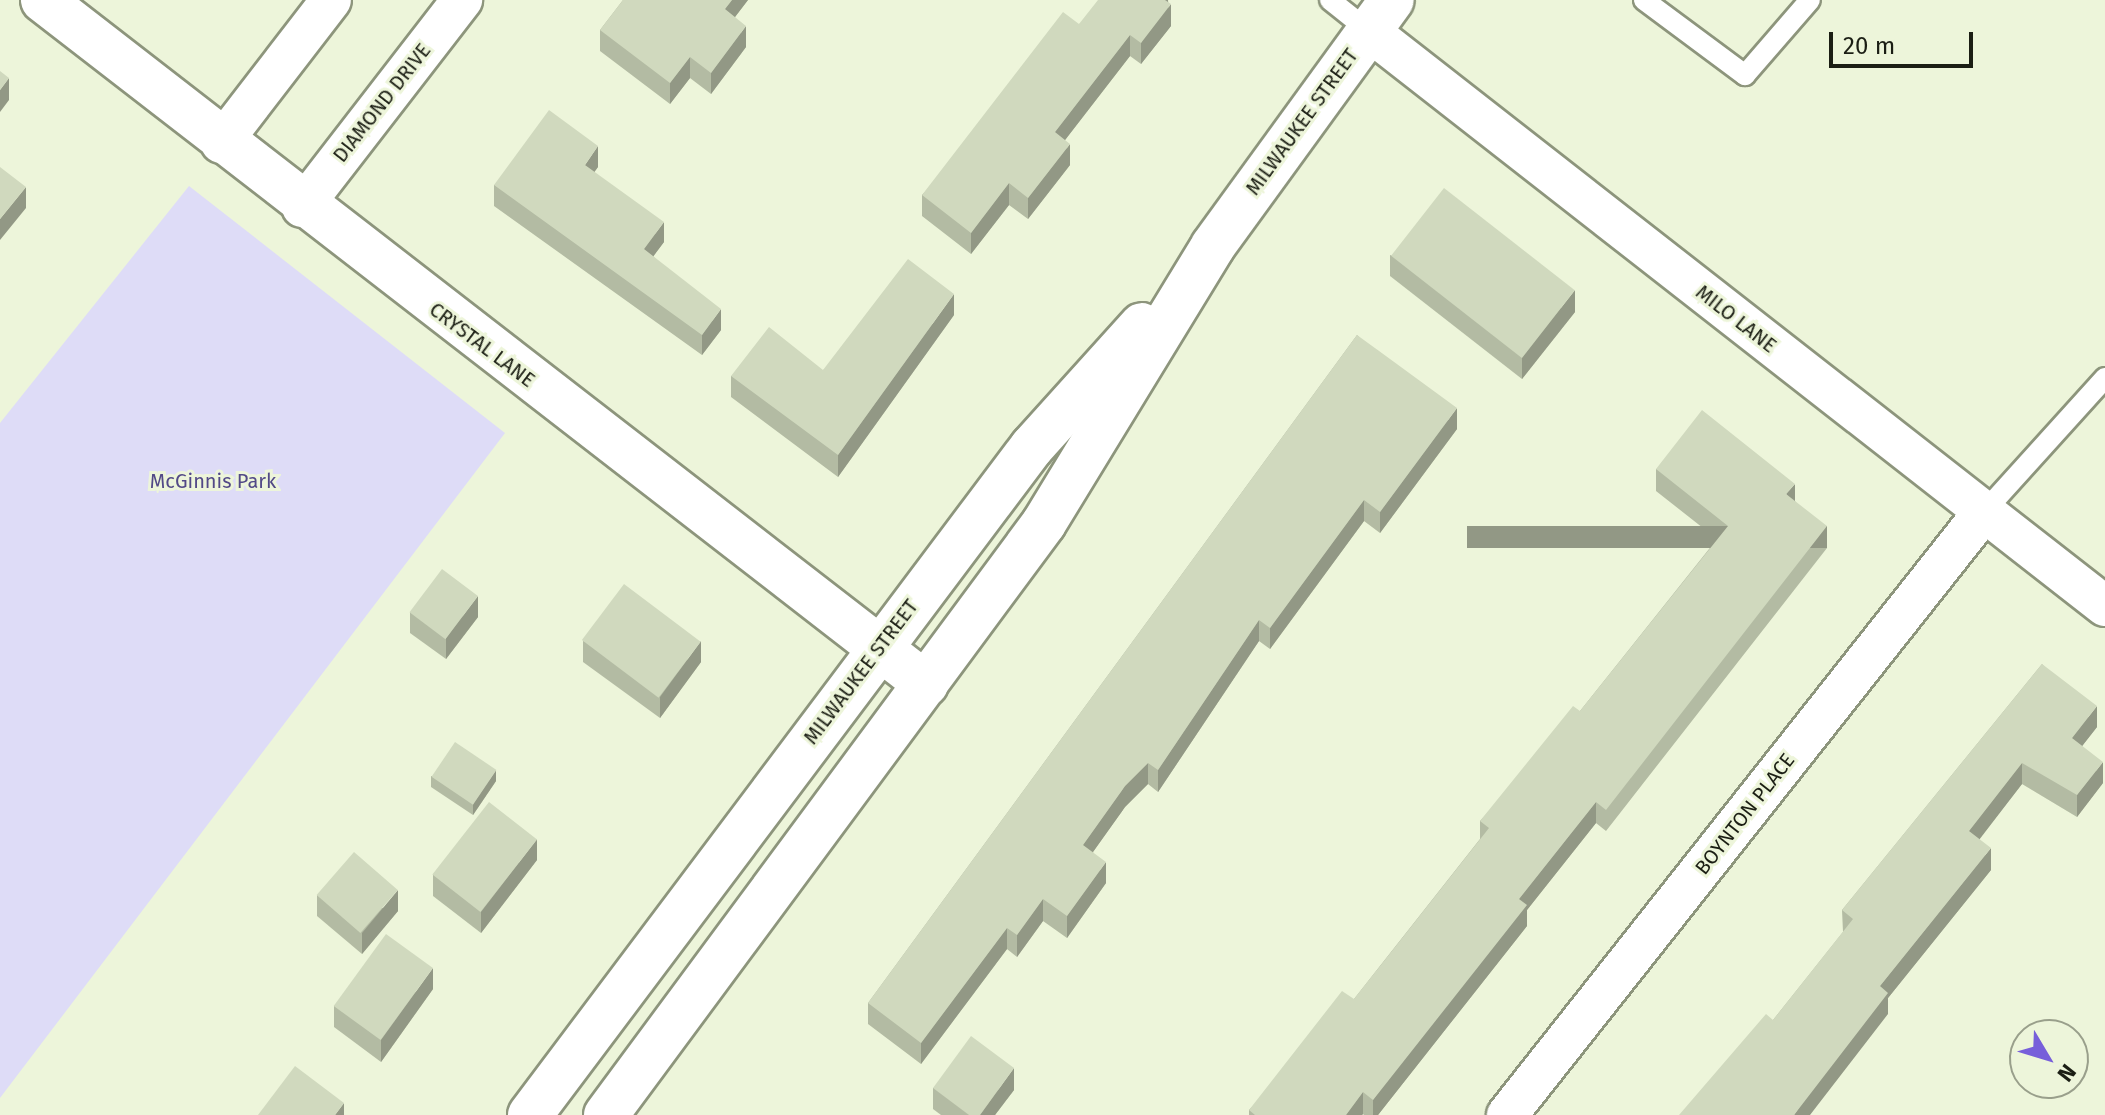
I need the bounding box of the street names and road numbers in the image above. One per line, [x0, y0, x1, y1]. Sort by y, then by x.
street label: DIAMOND DRIVE [328, 39, 436, 167]
street label: MILWAUKEE STREET [1241, 44, 1363, 200]
street label: MILO LANE [1691, 280, 1781, 358]
street label: CRYSTAL LANE [425, 298, 539, 392]
street label: MILWAUKEE STREET [799, 595, 923, 749]
street label: BOYNTON PLACE [1690, 749, 1800, 879]

